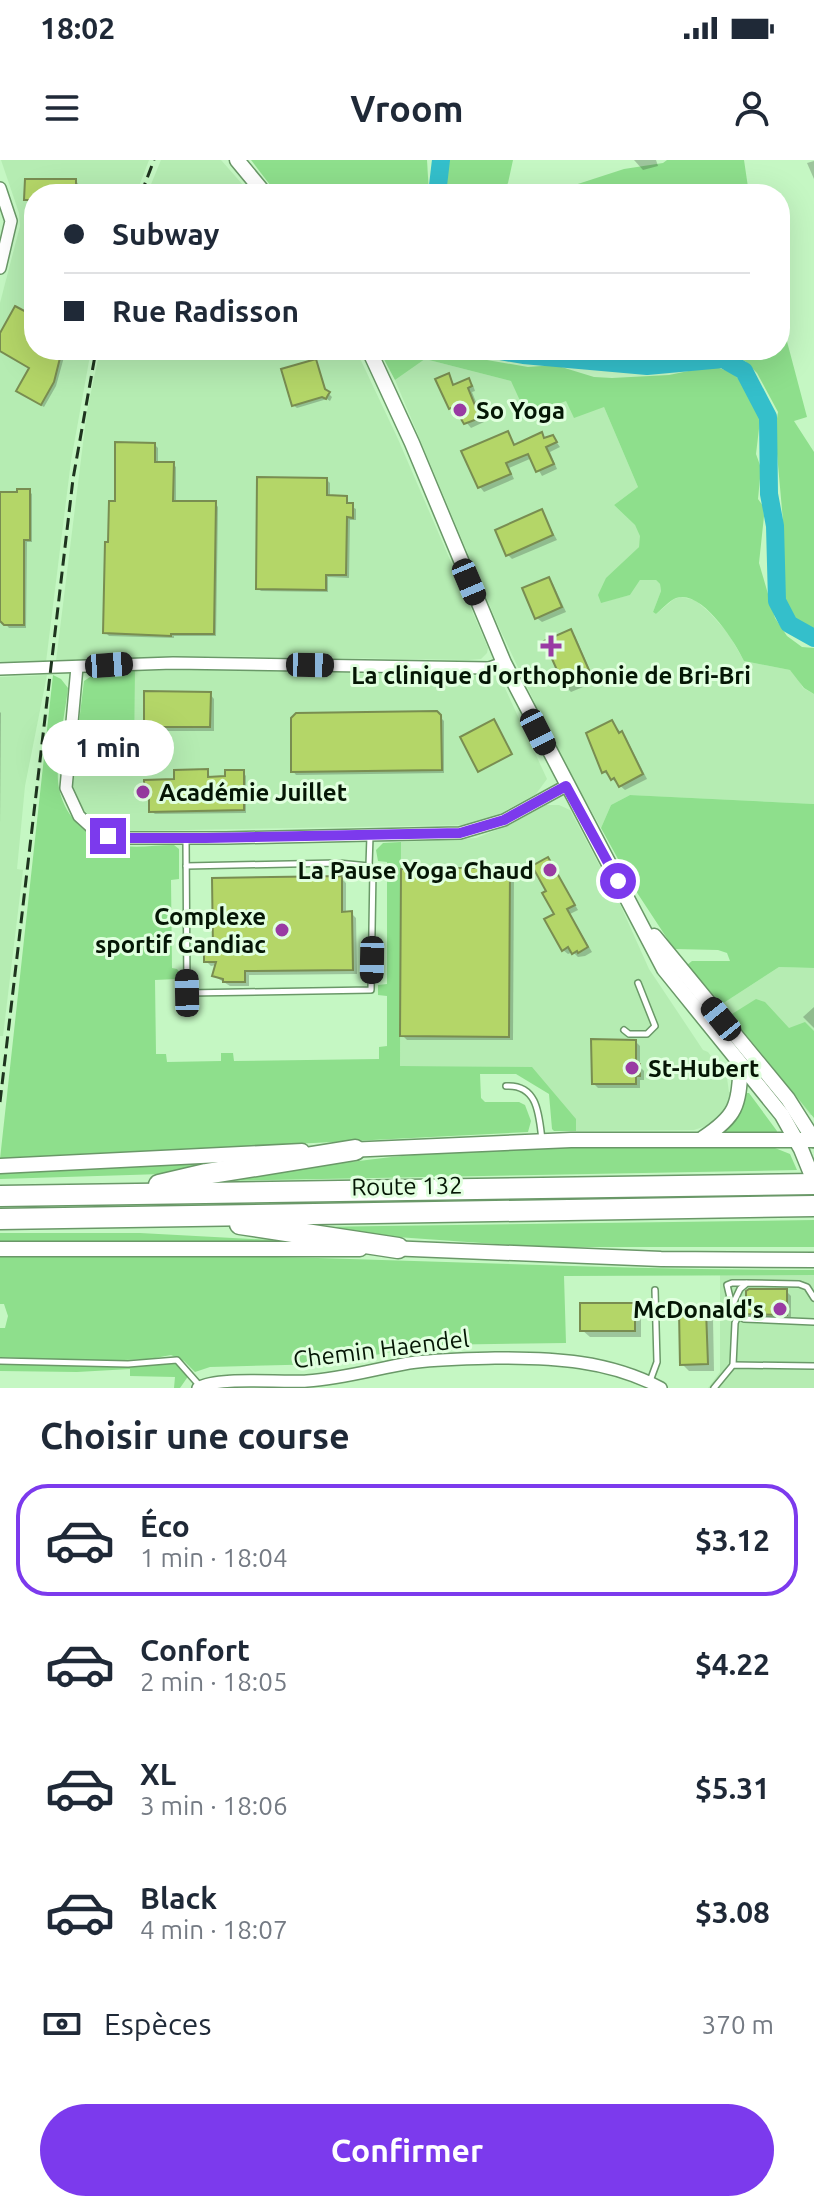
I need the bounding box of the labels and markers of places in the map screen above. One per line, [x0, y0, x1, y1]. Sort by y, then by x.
place label: So Yoga [476, 397, 565, 424]
marker: So Yoga [451, 401, 469, 419]
marker: La clinique d'orthophonie de Bri-Bri [540, 635, 562, 657]
place label: La clinique d'orthophonie de Bri-Bri [351, 662, 751, 689]
place label: Académie Juillet [159, 779, 347, 806]
marker: Académie Juillet [134, 783, 152, 801]
place label: La Pause Yoga Chaud [298, 857, 534, 884]
marker: La Pause Yoga Chaud [541, 861, 559, 879]
place label: Complexe sportif Candiac [95, 903, 266, 958]
marker: Complexe sportif Candiac [273, 921, 291, 939]
place label: St-Hubert [648, 1055, 759, 1082]
marker: St-Hubert [623, 1059, 641, 1077]
place label: McDonald's [633, 1296, 764, 1323]
marker: McDonald's [771, 1300, 789, 1318]

